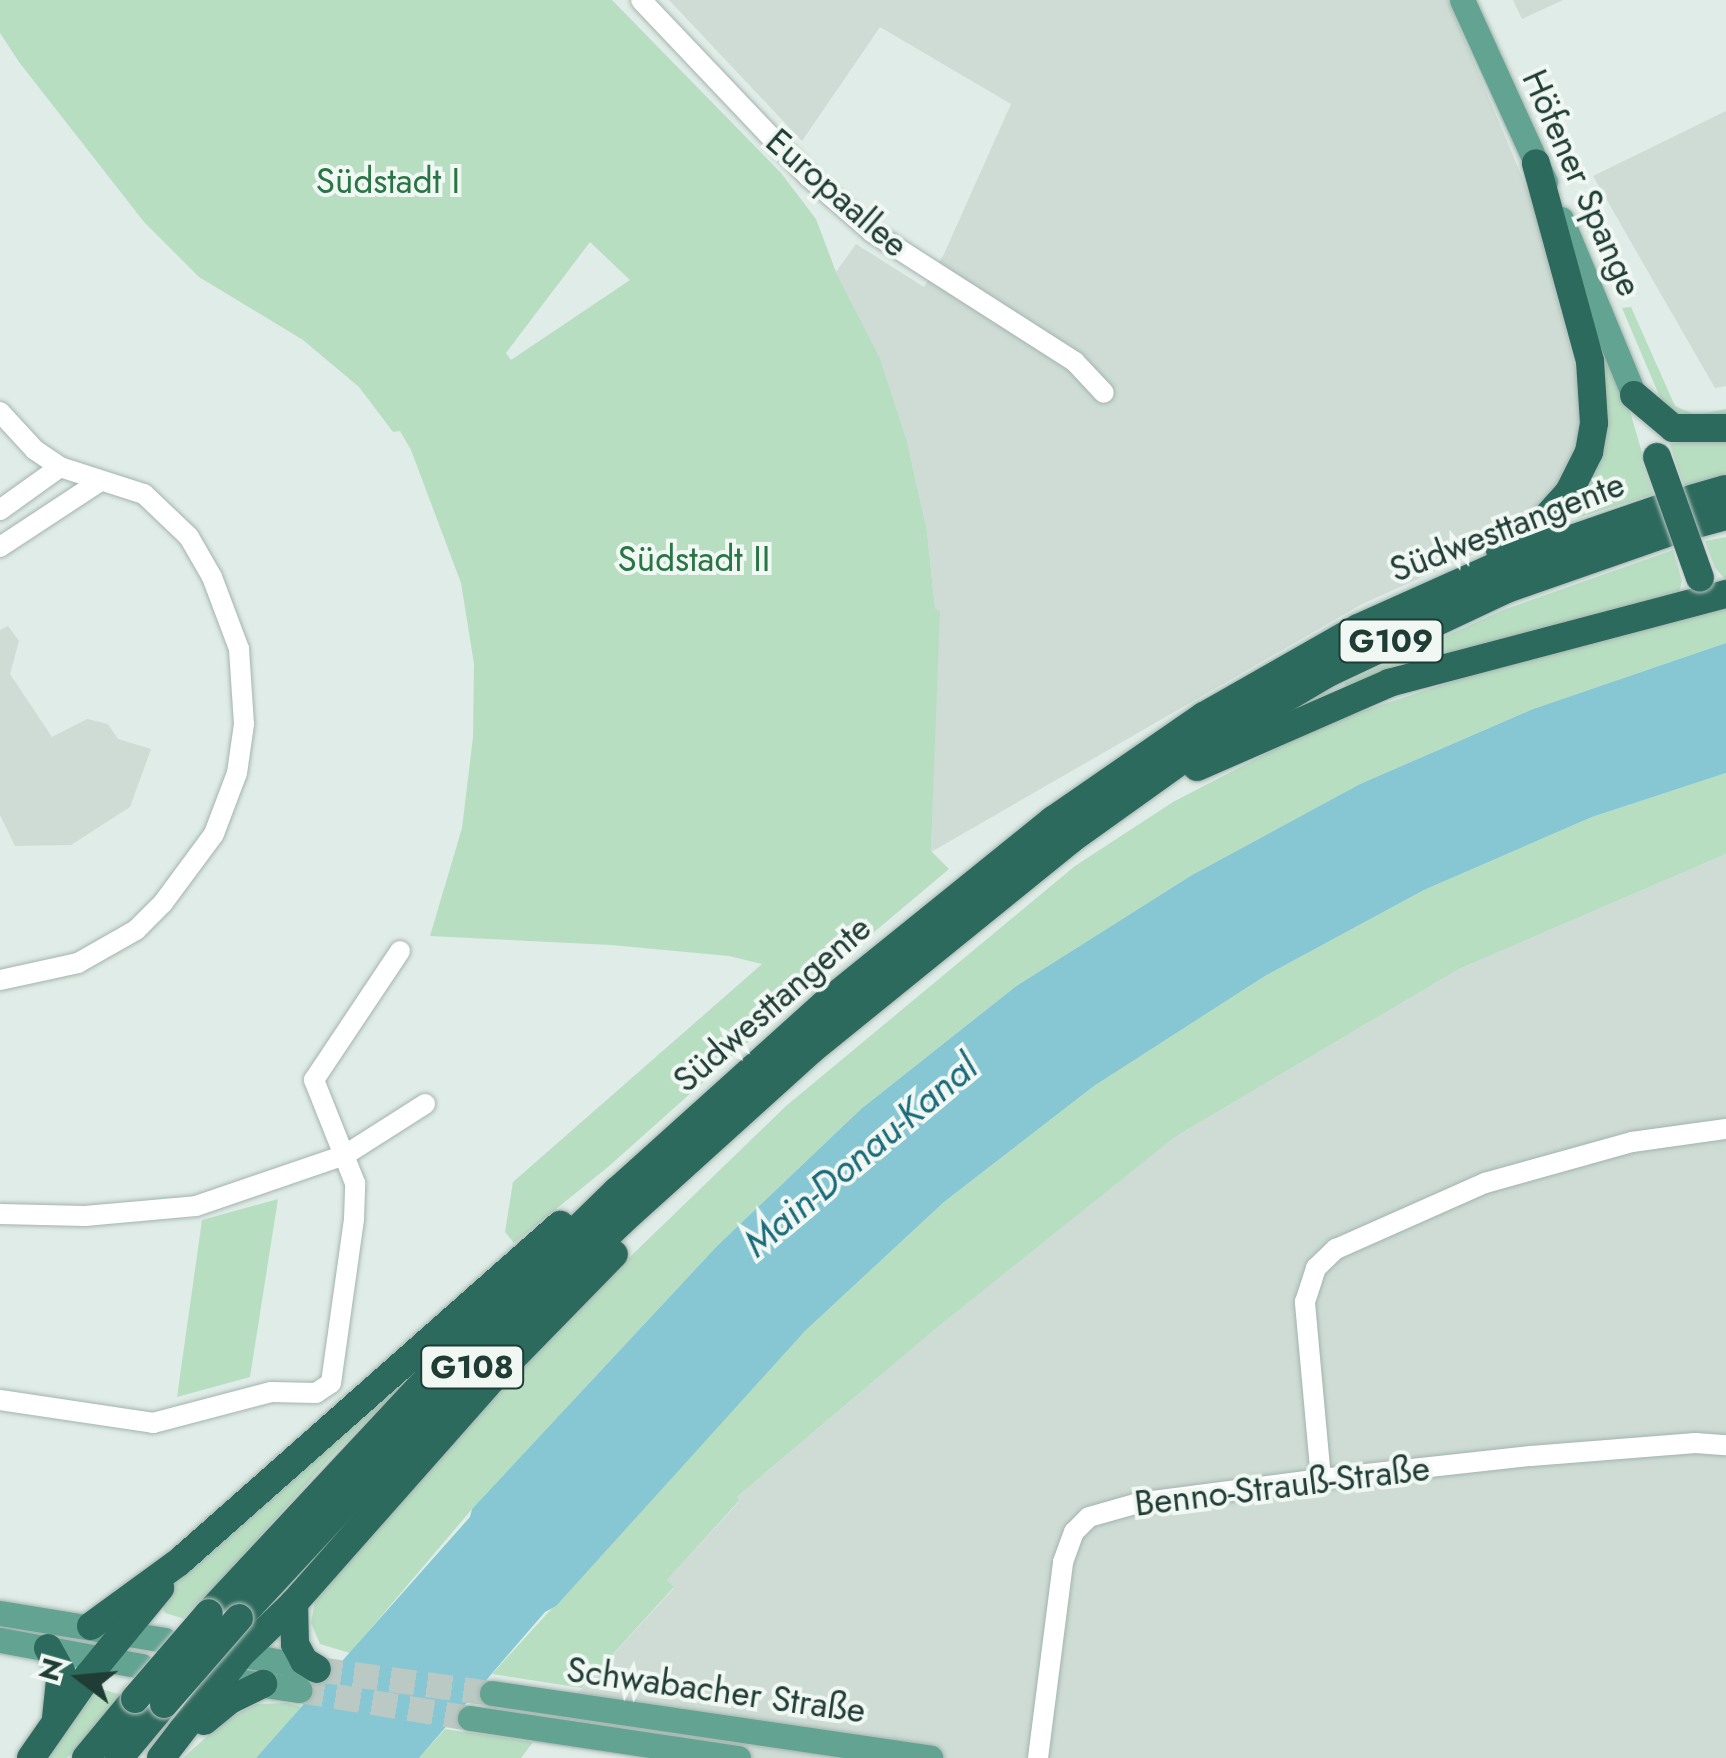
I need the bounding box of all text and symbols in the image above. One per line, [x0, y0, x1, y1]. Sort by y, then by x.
street label: Höfener Spange [1513, 63, 1651, 303]
street label: Europaallee [758, 120, 916, 266]
park label: Südstadt I [316, 160, 460, 202]
street label: Südwesttangente [1384, 463, 1630, 591]
park label: Südstadt II [618, 538, 770, 580]
road number: G109 [1338, 614, 1444, 668]
street label: Südwesttangente [665, 907, 879, 1101]
water label: Main-Donau-Kanal [734, 1044, 986, 1266]
road number: G108 [420, 1340, 524, 1394]
street label: Benno-Strauß-Straße [1132, 1447, 1432, 1525]
north arrow [30, 1628, 130, 1728]
street label: Schwabacher Straße [564, 1648, 868, 1732]
text: N [28, 1653, 73, 1686]

